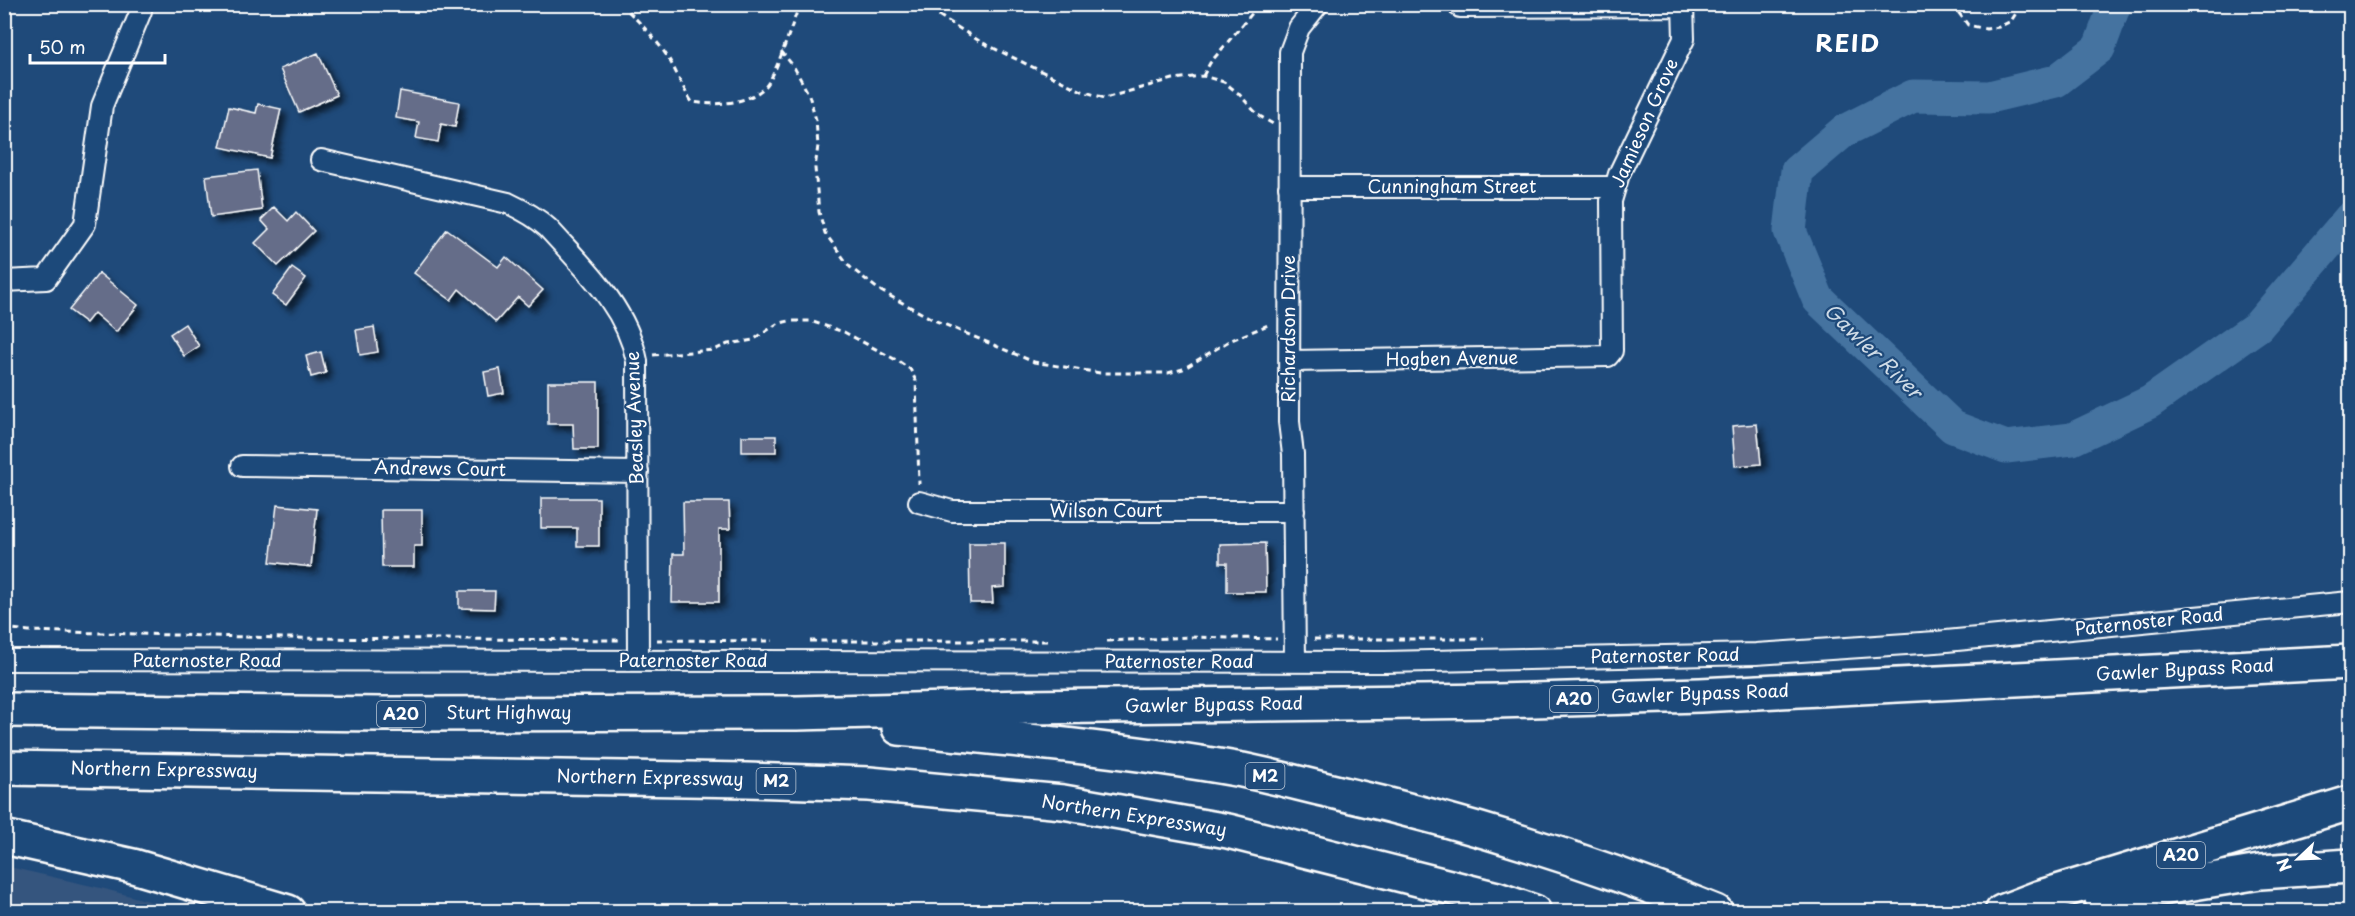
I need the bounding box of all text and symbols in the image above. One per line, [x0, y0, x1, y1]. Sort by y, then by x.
district label: REID [1815, 24, 1881, 60]
scale bar [30, 27, 165, 65]
text: 50 m [39, 33, 86, 60]
street label: Jamieson Grove [1603, 53, 1684, 191]
street label: Cunningham Street [1368, 172, 1536, 199]
street label: Richardson Drive [1274, 255, 1301, 403]
water label: Gawler River [1818, 296, 1932, 407]
street label: Hogben Avenue [1385, 343, 1519, 372]
street label: Beasley Avenue [618, 351, 649, 485]
street label: Andrews Court [374, 453, 506, 482]
street label: Wilson Court [1050, 496, 1162, 523]
street label: Paternoster Road [2073, 599, 2225, 642]
street label: Paternoster Road [1590, 640, 1740, 669]
street label: Paternoster Road [132, 646, 282, 673]
street label: Paternoster Road [618, 646, 768, 673]
street label: Paternoster Road [1104, 647, 1254, 674]
street label: Gawler Bypass Road [2095, 650, 2275, 687]
street label: Gawler Bypass Road [1610, 676, 1789, 709]
road number: A20 [1550, 686, 1598, 712]
street label: Gawler Bypass Road [1125, 688, 1303, 719]
street label: Sturt Highway [447, 698, 571, 725]
road number: A20 [377, 701, 425, 727]
street label: Northern Expressway [70, 753, 258, 784]
street label: Northern Expressway [556, 761, 744, 792]
road number: M2 [1246, 763, 1284, 789]
road number: M2 [756, 768, 796, 794]
street label: Northern Expressway [1040, 787, 1229, 842]
north arrow [2268, 829, 2328, 889]
road number: A20 [2157, 842, 2205, 868]
text: N [2270, 855, 2297, 876]

